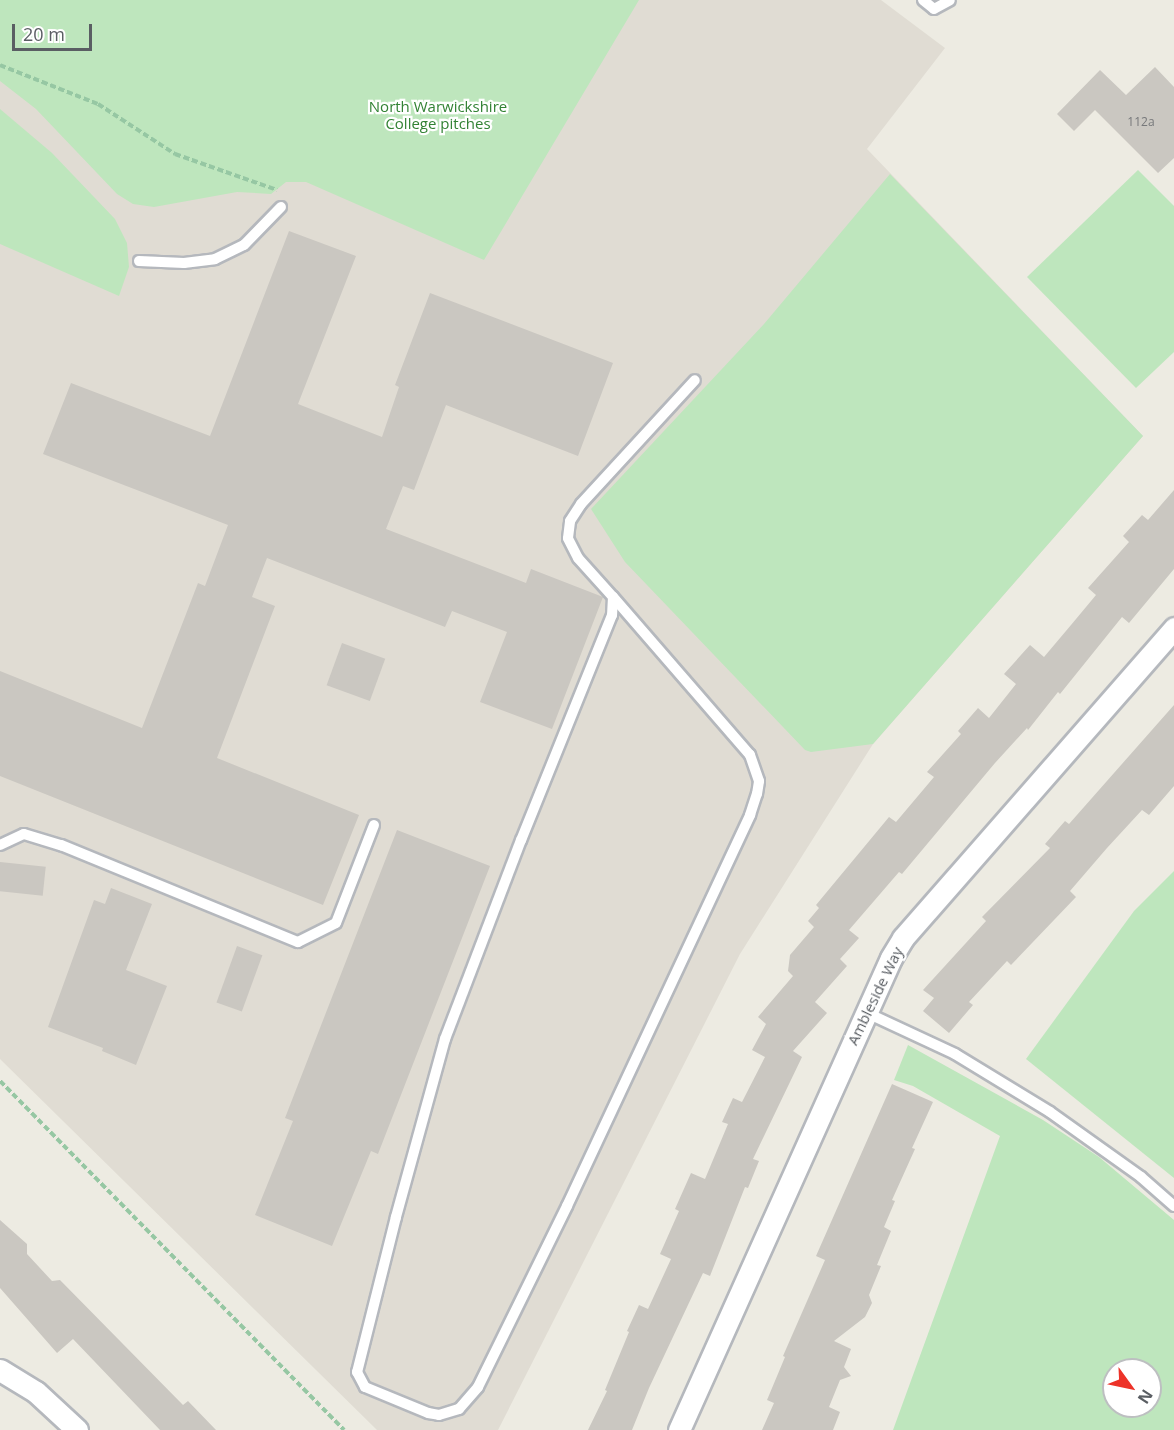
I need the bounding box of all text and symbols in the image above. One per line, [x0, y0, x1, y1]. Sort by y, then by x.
scale bar [15, 12, 94, 50]
text: 20 m [23, 22, 65, 46]
park label: North Warwickshire College pitches [369, 97, 507, 132]
house number: 112a [1127, 115, 1155, 129]
street label: Ambleside Way [843, 944, 907, 1048]
north arrow [1102, 1358, 1162, 1418]
text: N [1133, 1385, 1158, 1408]

